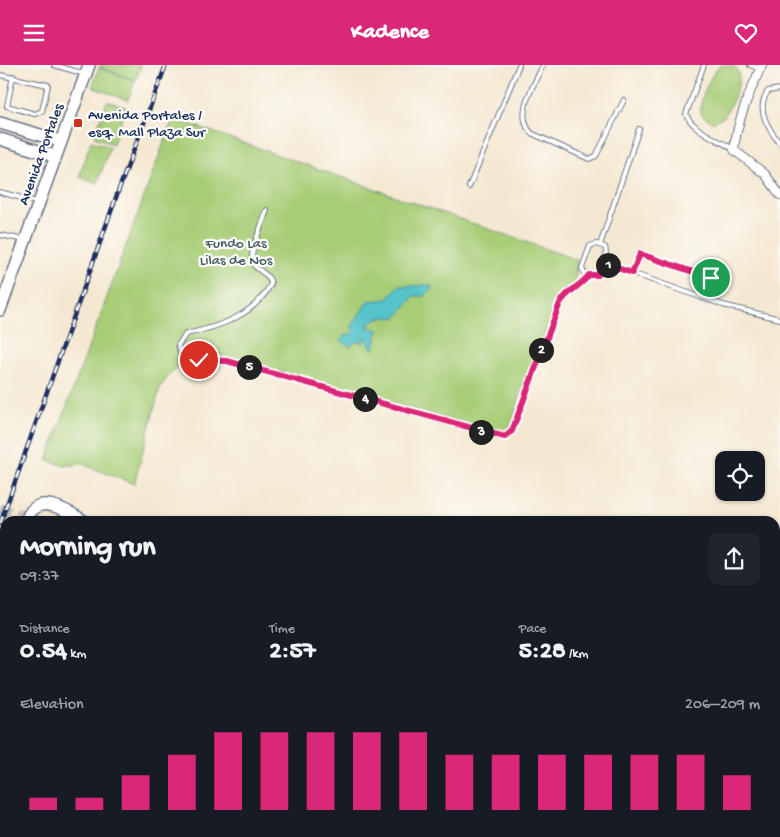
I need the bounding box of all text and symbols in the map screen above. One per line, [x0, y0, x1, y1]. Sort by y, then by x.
icon: menu [20, 19, 48, 47]
icon: heart [732, 19, 760, 47]
text: Kadence [351, 20, 429, 46]
street label: Avenida Portales [15, 101, 69, 208]
place label: Avenida Portales / esq. Mall Plaza Sur [88, 107, 207, 142]
marker: Avenida Portales / esq. Mall Plaza Sur [72, 117, 84, 129]
park label: Fundo Las Lilas de Nos [200, 235, 273, 270]
pin: 1 [596, 253, 620, 277]
text: 1 [606, 257, 611, 274]
pin [690, 257, 732, 299]
icon: arrive [697, 264, 725, 292]
pin: 2 [528, 337, 554, 363]
pin [178, 339, 220, 381]
text: 2 [538, 342, 545, 359]
icon: check [185, 346, 213, 374]
pin: 5 [236, 355, 262, 379]
text: 5 [246, 359, 253, 376]
pin: 4 [352, 387, 378, 411]
text: 4 [362, 391, 369, 408]
pin: 3 [468, 419, 494, 445]
text: 3 [478, 424, 485, 441]
map controls [715, 451, 765, 501]
button: locate [715, 451, 765, 501]
text: Morning run [20, 532, 155, 565]
button: share [708, 533, 760, 585]
text: 09:37 [20, 568, 59, 587]
text: Distance [20, 621, 69, 638]
text: Time [269, 621, 295, 638]
text: Pace [519, 621, 546, 638]
text: 0.54 [20, 638, 67, 667]
text: 2:57 [269, 638, 316, 667]
text: 5:28 [519, 638, 566, 667]
text: km [67, 646, 87, 663]
text: /km [566, 646, 588, 663]
text: Elevation [20, 696, 84, 715]
text: 206–209 m [685, 696, 760, 715]

